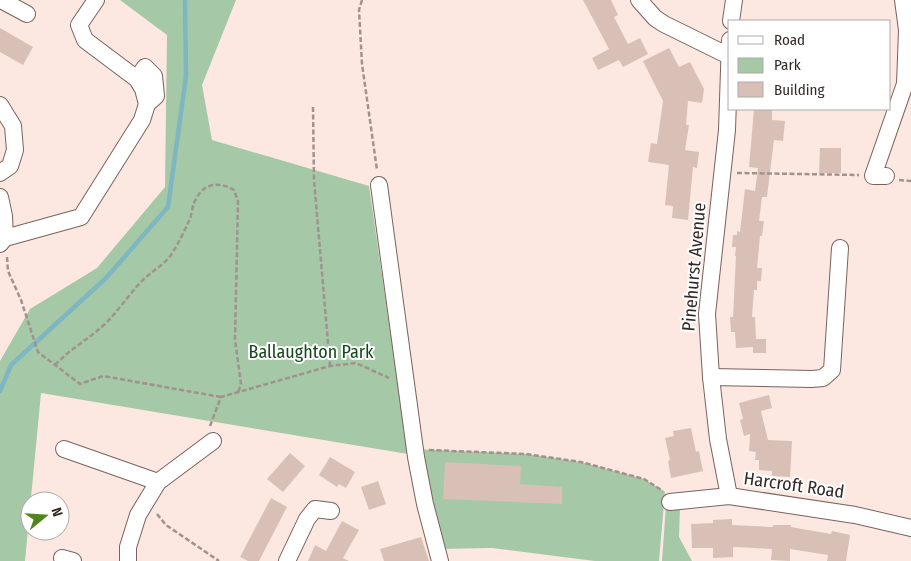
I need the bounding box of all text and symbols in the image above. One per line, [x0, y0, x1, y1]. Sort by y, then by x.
legend [728, 20, 891, 110]
text: Road [774, 31, 805, 49]
text: Park [774, 56, 801, 74]
text: Building [774, 81, 825, 99]
street label: Pinehurst Avenue [677, 202, 711, 332]
park label: Ballaughton Park [249, 341, 374, 363]
street label: Harcroft Road [742, 467, 846, 503]
north arrow [20, 491, 70, 541]
text: N [48, 506, 66, 519]

